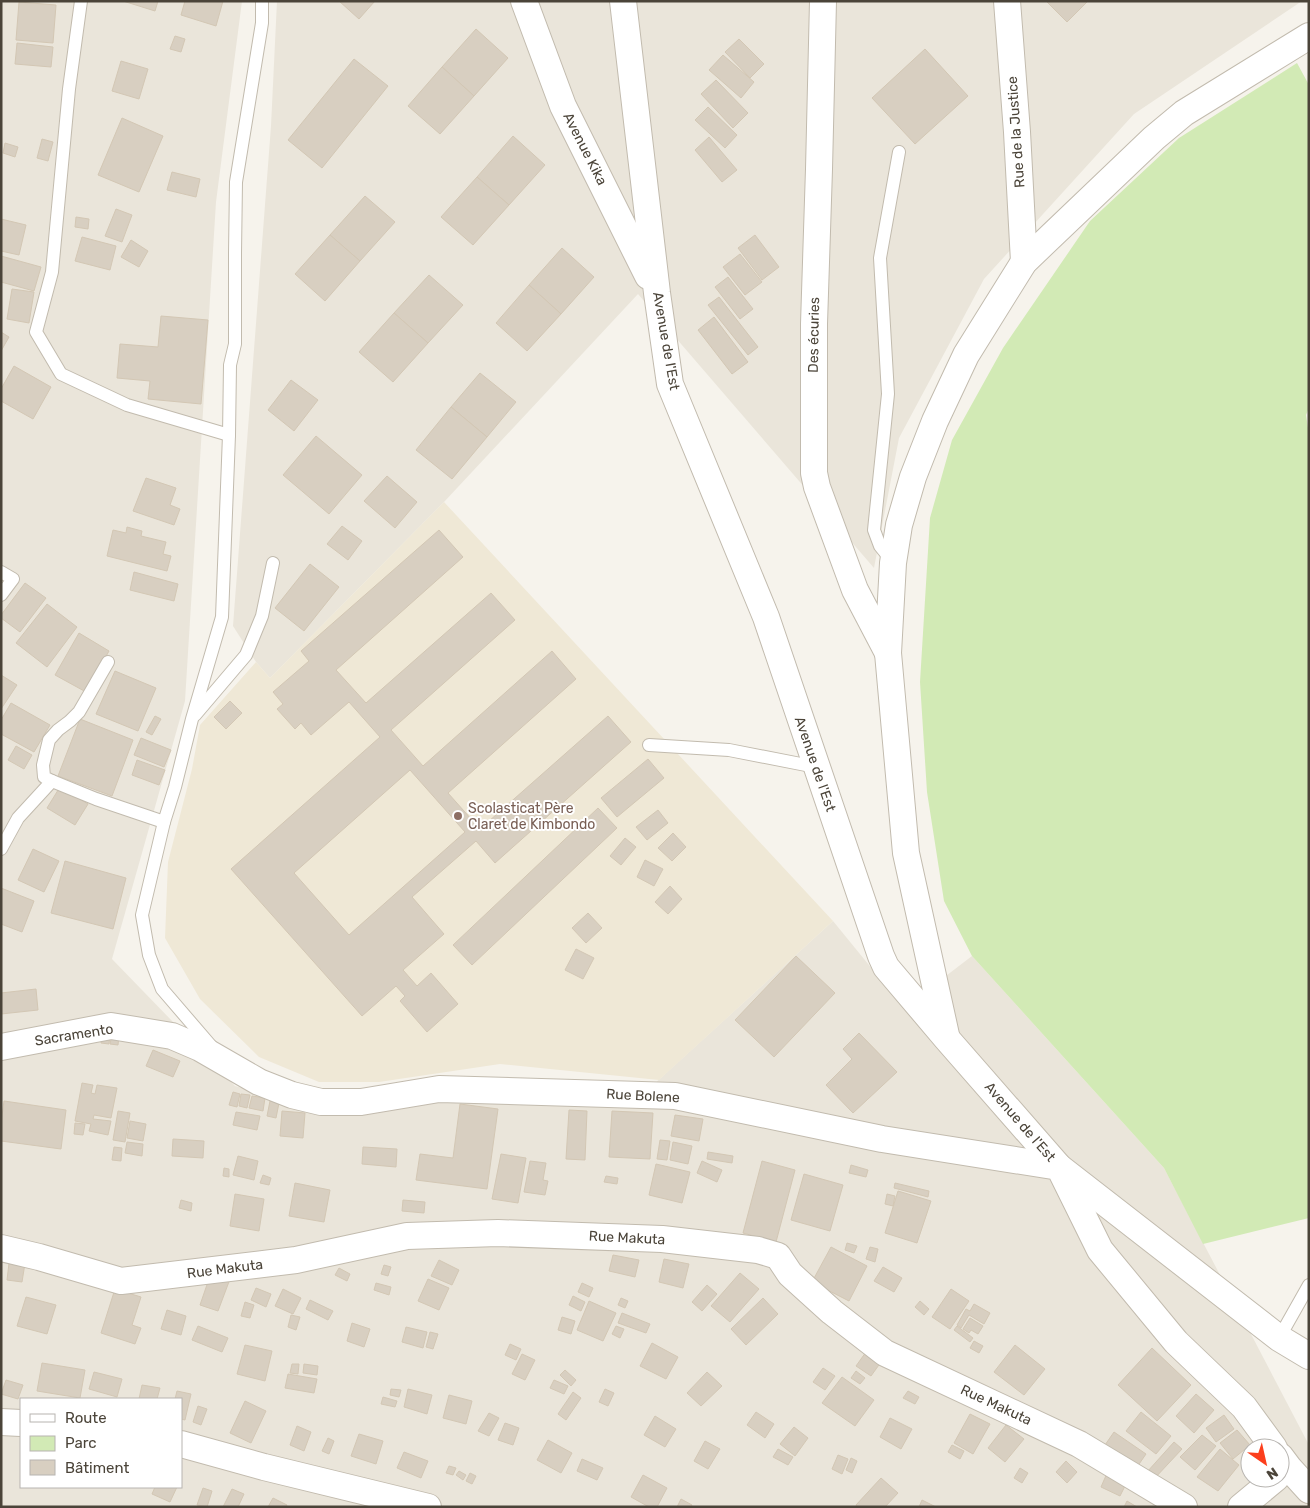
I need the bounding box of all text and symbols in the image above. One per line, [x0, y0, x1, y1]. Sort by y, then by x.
street label: Rue de la Justice [1004, 75, 1028, 188]
street label: Avenue Kika [559, 110, 611, 188]
street label: Avenue de l'Est [649, 290, 683, 392]
street label: Des écuries [805, 297, 823, 373]
street label: Avenue de l'Est [791, 714, 839, 814]
place label: Scolasticat Père Claret de Kimbondo [468, 800, 595, 833]
marker: Scolasticat Père Claret de Kimbondo [452, 810, 464, 822]
street label: Sacramento [34, 1020, 114, 1050]
street label: Avenue de l'Est [981, 1079, 1059, 1166]
street label: Rue Bolene [606, 1086, 680, 1106]
street label: Rue Makuta [588, 1228, 666, 1248]
street label: Rue Makuta [186, 1256, 264, 1282]
street label: Rue Makuta [958, 1381, 1034, 1429]
legend [20, 1398, 182, 1488]
text: Route [65, 1409, 107, 1427]
text: Parc [65, 1434, 97, 1452]
north arrow [1240, 1438, 1290, 1488]
text: Bâtiment [65, 1459, 129, 1477]
text: N [1263, 1463, 1281, 1483]

